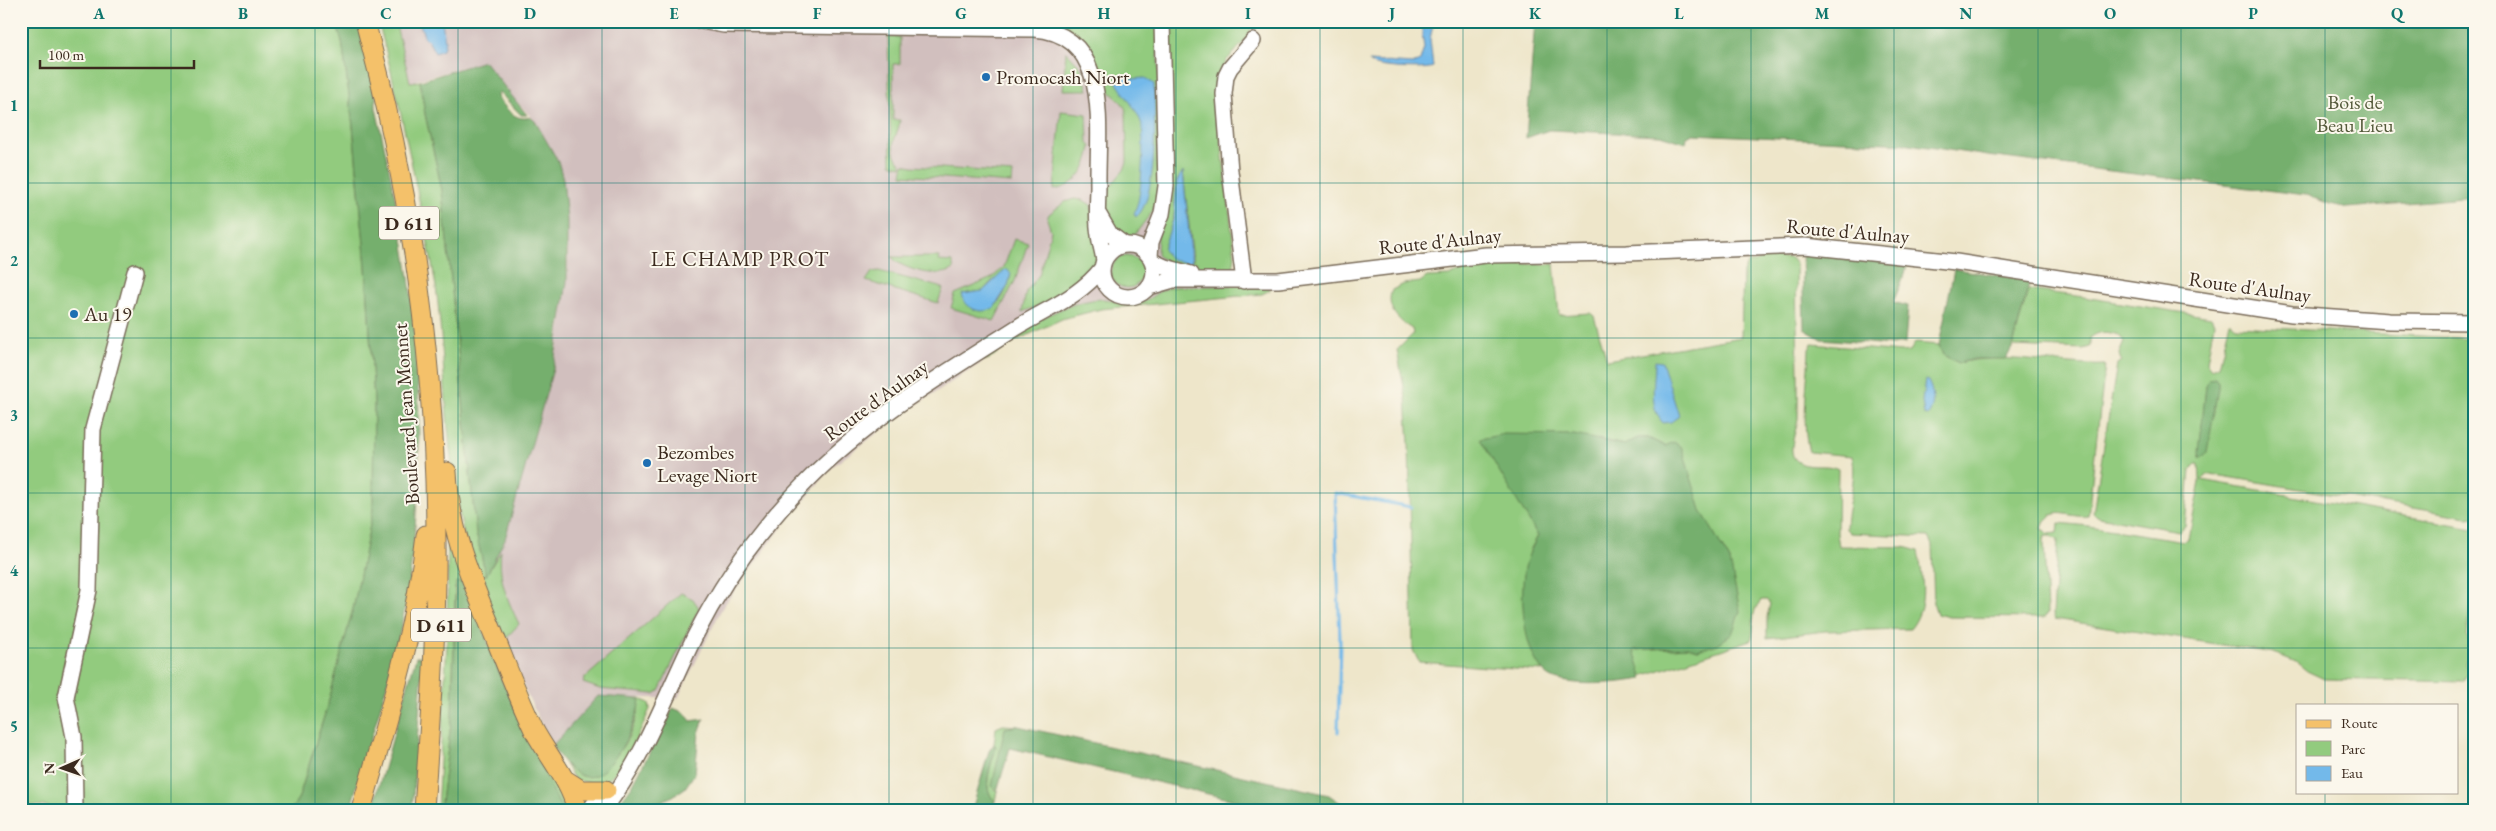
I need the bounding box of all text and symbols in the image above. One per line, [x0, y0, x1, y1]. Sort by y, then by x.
text: A [92, 3, 105, 24]
text: B [238, 3, 248, 24]
text: C [380, 3, 392, 24]
text: D [524, 3, 536, 24]
text: E [669, 3, 679, 24]
text: F [813, 3, 822, 24]
text: G [955, 3, 967, 24]
text: H [1098, 3, 1111, 24]
text: I [1245, 3, 1251, 24]
text: J [1387, 3, 1395, 24]
text: K [1529, 3, 1542, 24]
text: L [1674, 3, 1684, 24]
text: M [1815, 3, 1830, 24]
text: N [1960, 3, 1973, 24]
text: O [2104, 3, 2116, 24]
text: P [2248, 3, 2258, 24]
text: Q [2391, 3, 2406, 24]
scale bar [40, 38, 194, 70]
text: 100 m [48, 45, 85, 64]
place label: Promocash Niort [996, 64, 1130, 90]
marker: Promocash Niort [980, 71, 992, 83]
park label: Bois de Beau Lieu [2317, 89, 2394, 138]
text: 1 [10, 95, 18, 116]
road number: D 611 [379, 207, 439, 240]
street label: Route d'Aulnay [1786, 213, 1911, 249]
street label: Route d'Aulnay [1377, 222, 1503, 260]
district label: LE CHAMP PROT [651, 245, 829, 272]
text: 2 [10, 250, 19, 271]
street label: Route d'Aulnay [2187, 266, 2313, 308]
place label: Au 19 [83, 301, 132, 327]
marker: Au 19 [68, 308, 80, 320]
street label: Boulevard Jean Monnet [387, 322, 425, 506]
street label: Route d'Aulnay [819, 353, 934, 447]
text: 3 [10, 405, 18, 426]
place label: Bezombes Levage Niort [657, 439, 758, 488]
marker: Bezombes Levage Niort [641, 457, 653, 469]
text: 4 [10, 560, 19, 581]
road number: D 611 [411, 608, 471, 642]
legend [2296, 704, 2458, 794]
text: Route [2341, 713, 2378, 732]
text: 5 [10, 716, 18, 737]
text: Parc [2341, 739, 2366, 758]
north arrow [38, 744, 88, 794]
text: N [40, 762, 58, 774]
text: Eau [2341, 763, 2363, 782]

